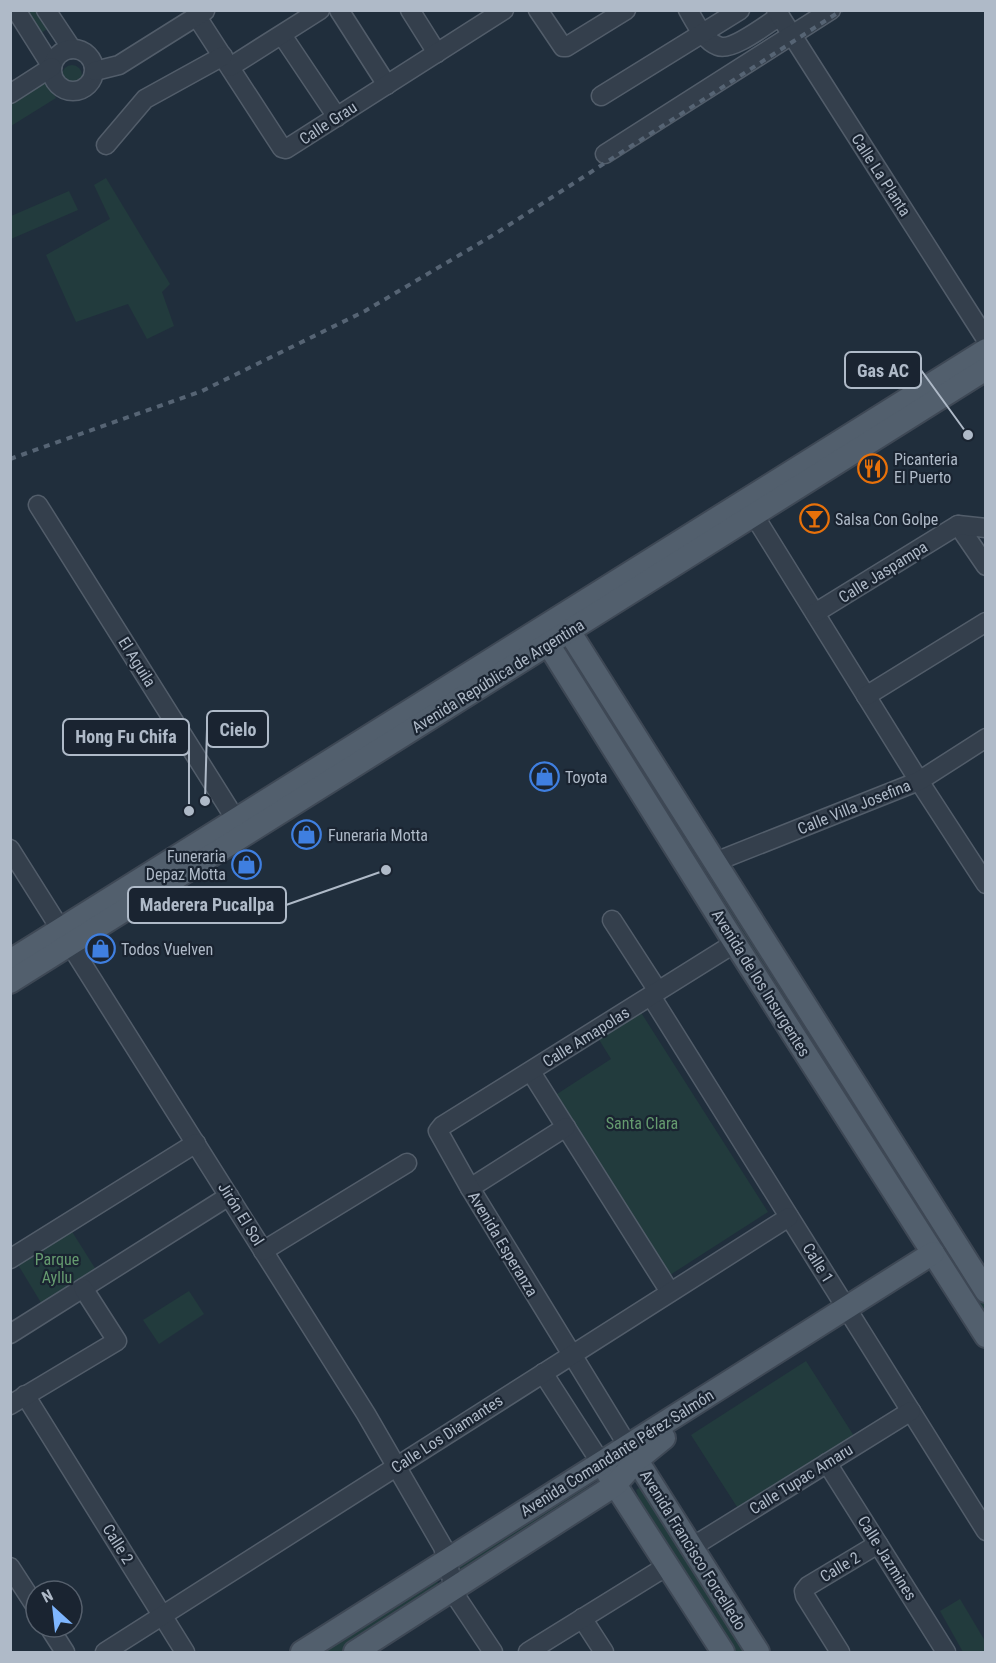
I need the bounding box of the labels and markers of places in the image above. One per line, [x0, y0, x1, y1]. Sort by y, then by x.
callout: Gas AC [845, 352, 921, 388]
place label: Picanteria El Puerto [894, 450, 958, 487]
restaurant icon: Picanteria El Puerto [857, 452, 889, 484]
bar icon: Salsa Con Golpe [798, 503, 830, 535]
place label: Salsa Con Golpe [835, 510, 938, 529]
callout: Cielo [207, 711, 268, 747]
callout: Hong Fu Chifa [63, 719, 189, 755]
shop icon: Toyota [528, 761, 560, 793]
place label: Toyota [565, 768, 607, 787]
shop icon: Funeraria Motta [291, 819, 323, 851]
place label: Funeraria Motta [328, 826, 428, 845]
place label: Funeraria Depaz Motta [146, 847, 226, 884]
shop icon: Funeraria Depaz Motta [231, 849, 263, 881]
callout: Maderera Pucallpa [128, 887, 286, 923]
shop icon: Todos Vuelven [84, 933, 116, 965]
place label: Todos Vuelven [121, 940, 213, 959]

